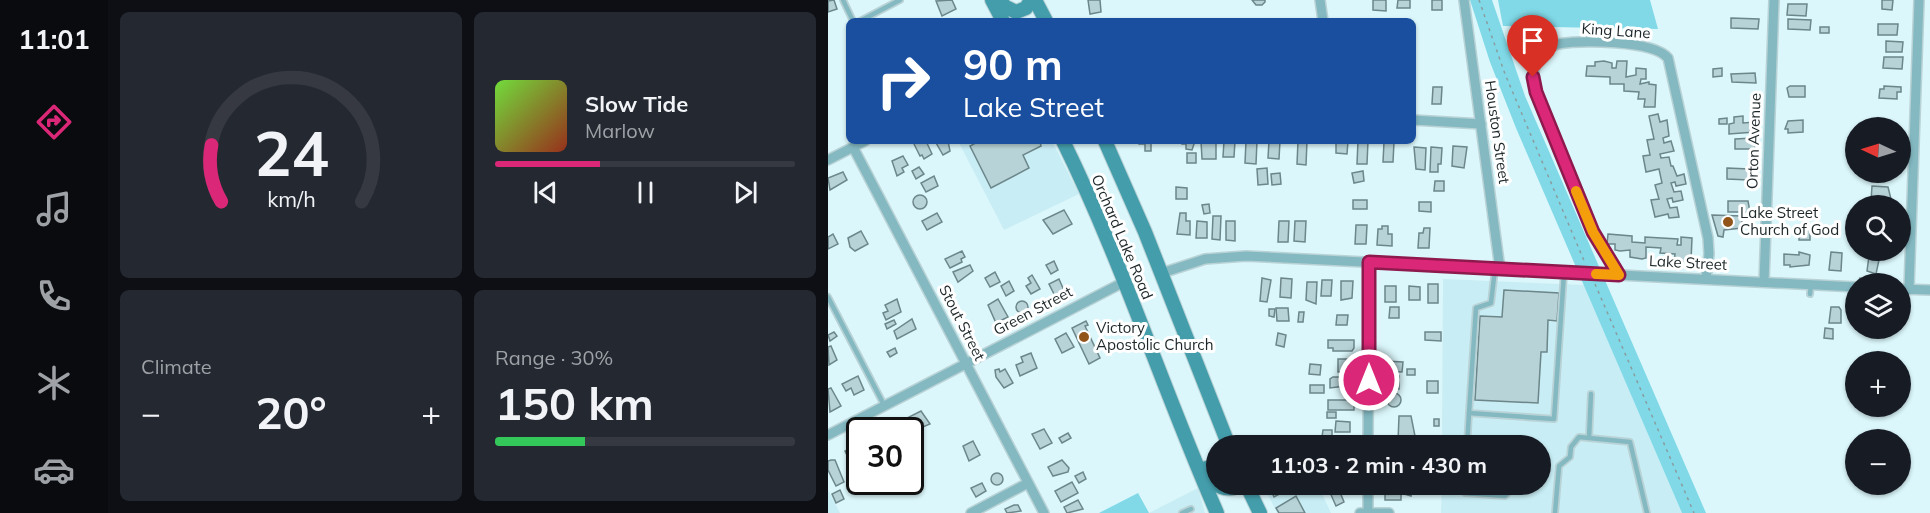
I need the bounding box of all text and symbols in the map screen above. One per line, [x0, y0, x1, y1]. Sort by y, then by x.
pin [1507, 15, 1558, 77]
street label: King Lane [1581, 19, 1651, 42]
text: 11:01 [18, 22, 90, 56]
icon: arrive [1516, 24, 1549, 57]
text: 90 m [963, 38, 1063, 91]
icon: right [864, 42, 942, 120]
street label: Houston Street [1481, 79, 1514, 185]
text: Slow Tide [585, 90, 688, 118]
text: Lake Street [963, 90, 1104, 124]
street label: Orton Avenue [1742, 93, 1765, 189]
icon: directions [33, 101, 75, 143]
text: 24 [254, 113, 328, 192]
north arrow [1845, 117, 1911, 183]
map controls [1845, 117, 1911, 495]
text: Marlow [585, 118, 655, 143]
street label: Orchard Lake Road [1088, 171, 1157, 302]
icon: previous [529, 176, 562, 209]
icon: pause [629, 176, 662, 209]
icon: next [729, 176, 762, 209]
text: km/h [267, 185, 315, 212]
icon: music [33, 188, 75, 230]
button: search [1845, 195, 1911, 261]
place label: Lake Street Church of God [1740, 203, 1839, 239]
marker: Lake Street Church of God [1721, 215, 1735, 229]
street label: Lake Street [1648, 251, 1728, 274]
button: layers [1845, 273, 1911, 339]
icon: phone [33, 275, 75, 317]
street label: Stout Street [935, 282, 990, 364]
street label: Green Street [990, 282, 1076, 339]
place label: Victory Apostolic Church [1096, 318, 1213, 354]
marker: Victory Apostolic Church [1077, 330, 1091, 344]
text: Range · 30% [495, 345, 613, 370]
position arrow [1337, 348, 1401, 412]
button: + [1845, 351, 1911, 417]
text: Climate [141, 354, 212, 379]
icon: climate [33, 362, 75, 404]
text: 150 km [495, 375, 654, 431]
text: 20° [255, 384, 327, 440]
text: − [141, 392, 161, 433]
text: + [421, 392, 441, 433]
speed limit sign: 30 [846, 417, 924, 495]
button: − [1845, 429, 1911, 495]
icon: car [33, 449, 75, 491]
text: 11:03 · 2 min · 430 m [1270, 451, 1487, 479]

